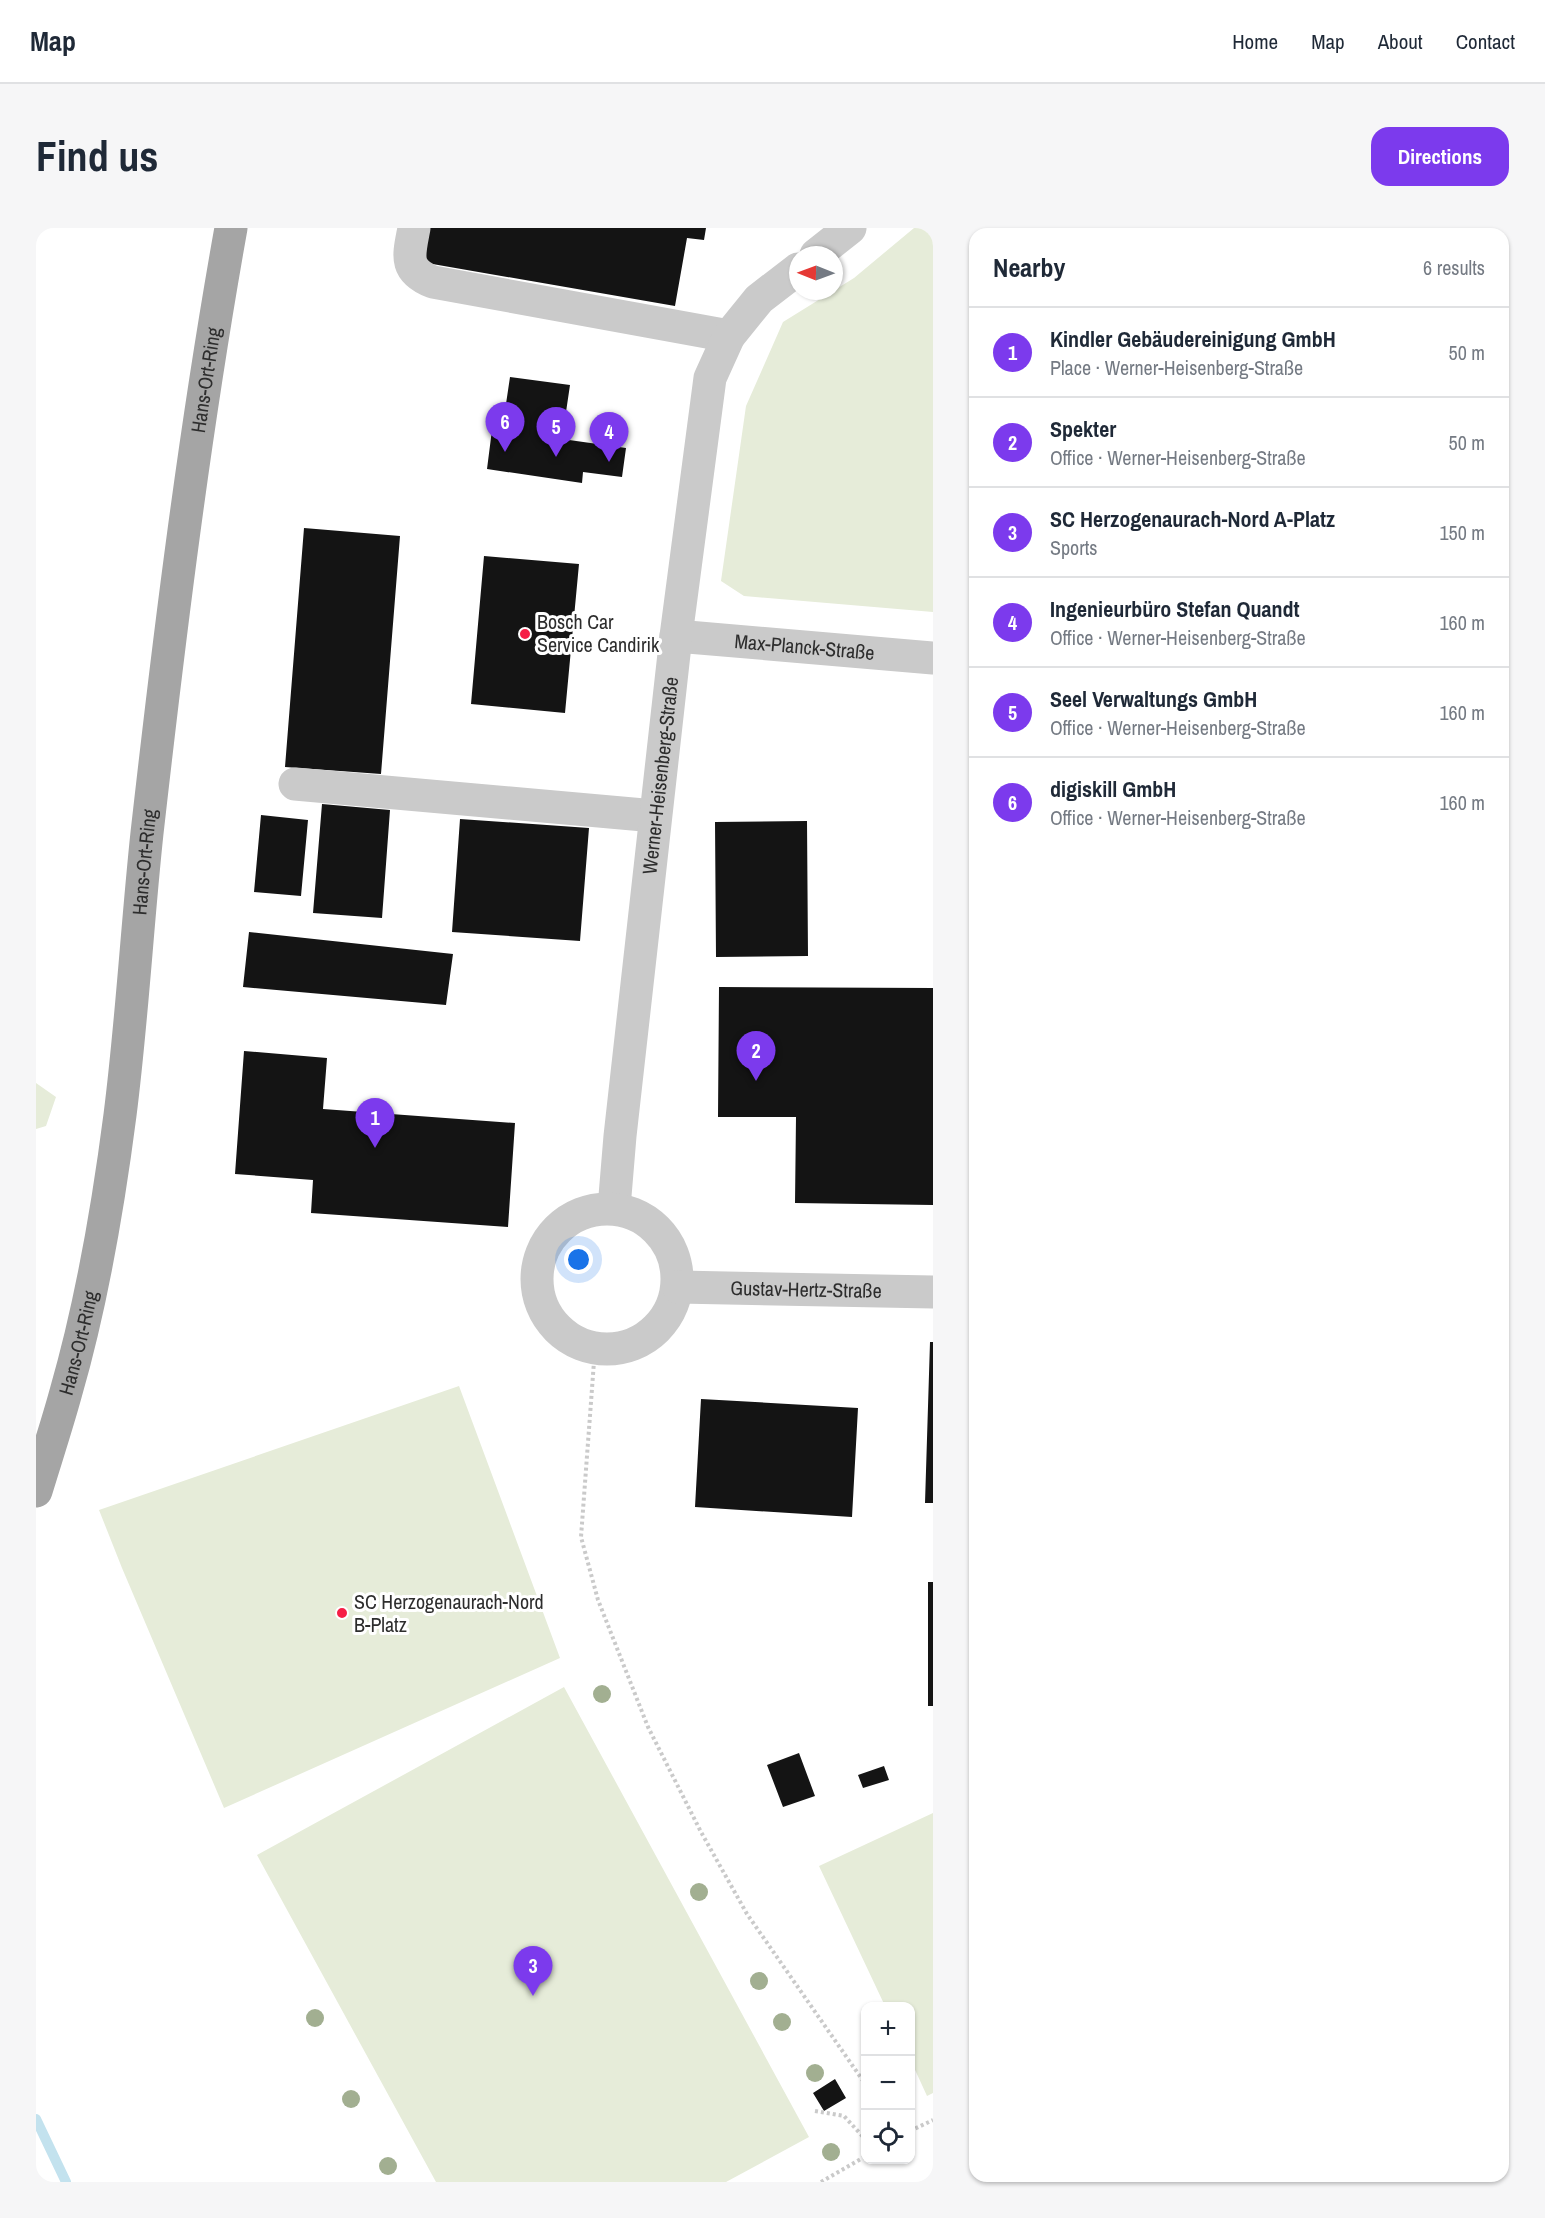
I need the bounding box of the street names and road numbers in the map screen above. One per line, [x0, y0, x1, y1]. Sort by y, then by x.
street label: Hans-Ort-Ring [184, 325, 227, 435]
street label: Max-Planck-Straße [733, 627, 876, 666]
street label: Werner-Heisenberg-Straße [635, 675, 684, 876]
street label: Hans-Ort-Ring [125, 807, 163, 916]
street label: Gustav-Hertz-Straße [730, 1274, 882, 1304]
street label: Hans-Ort-Ring [52, 1288, 104, 1398]

